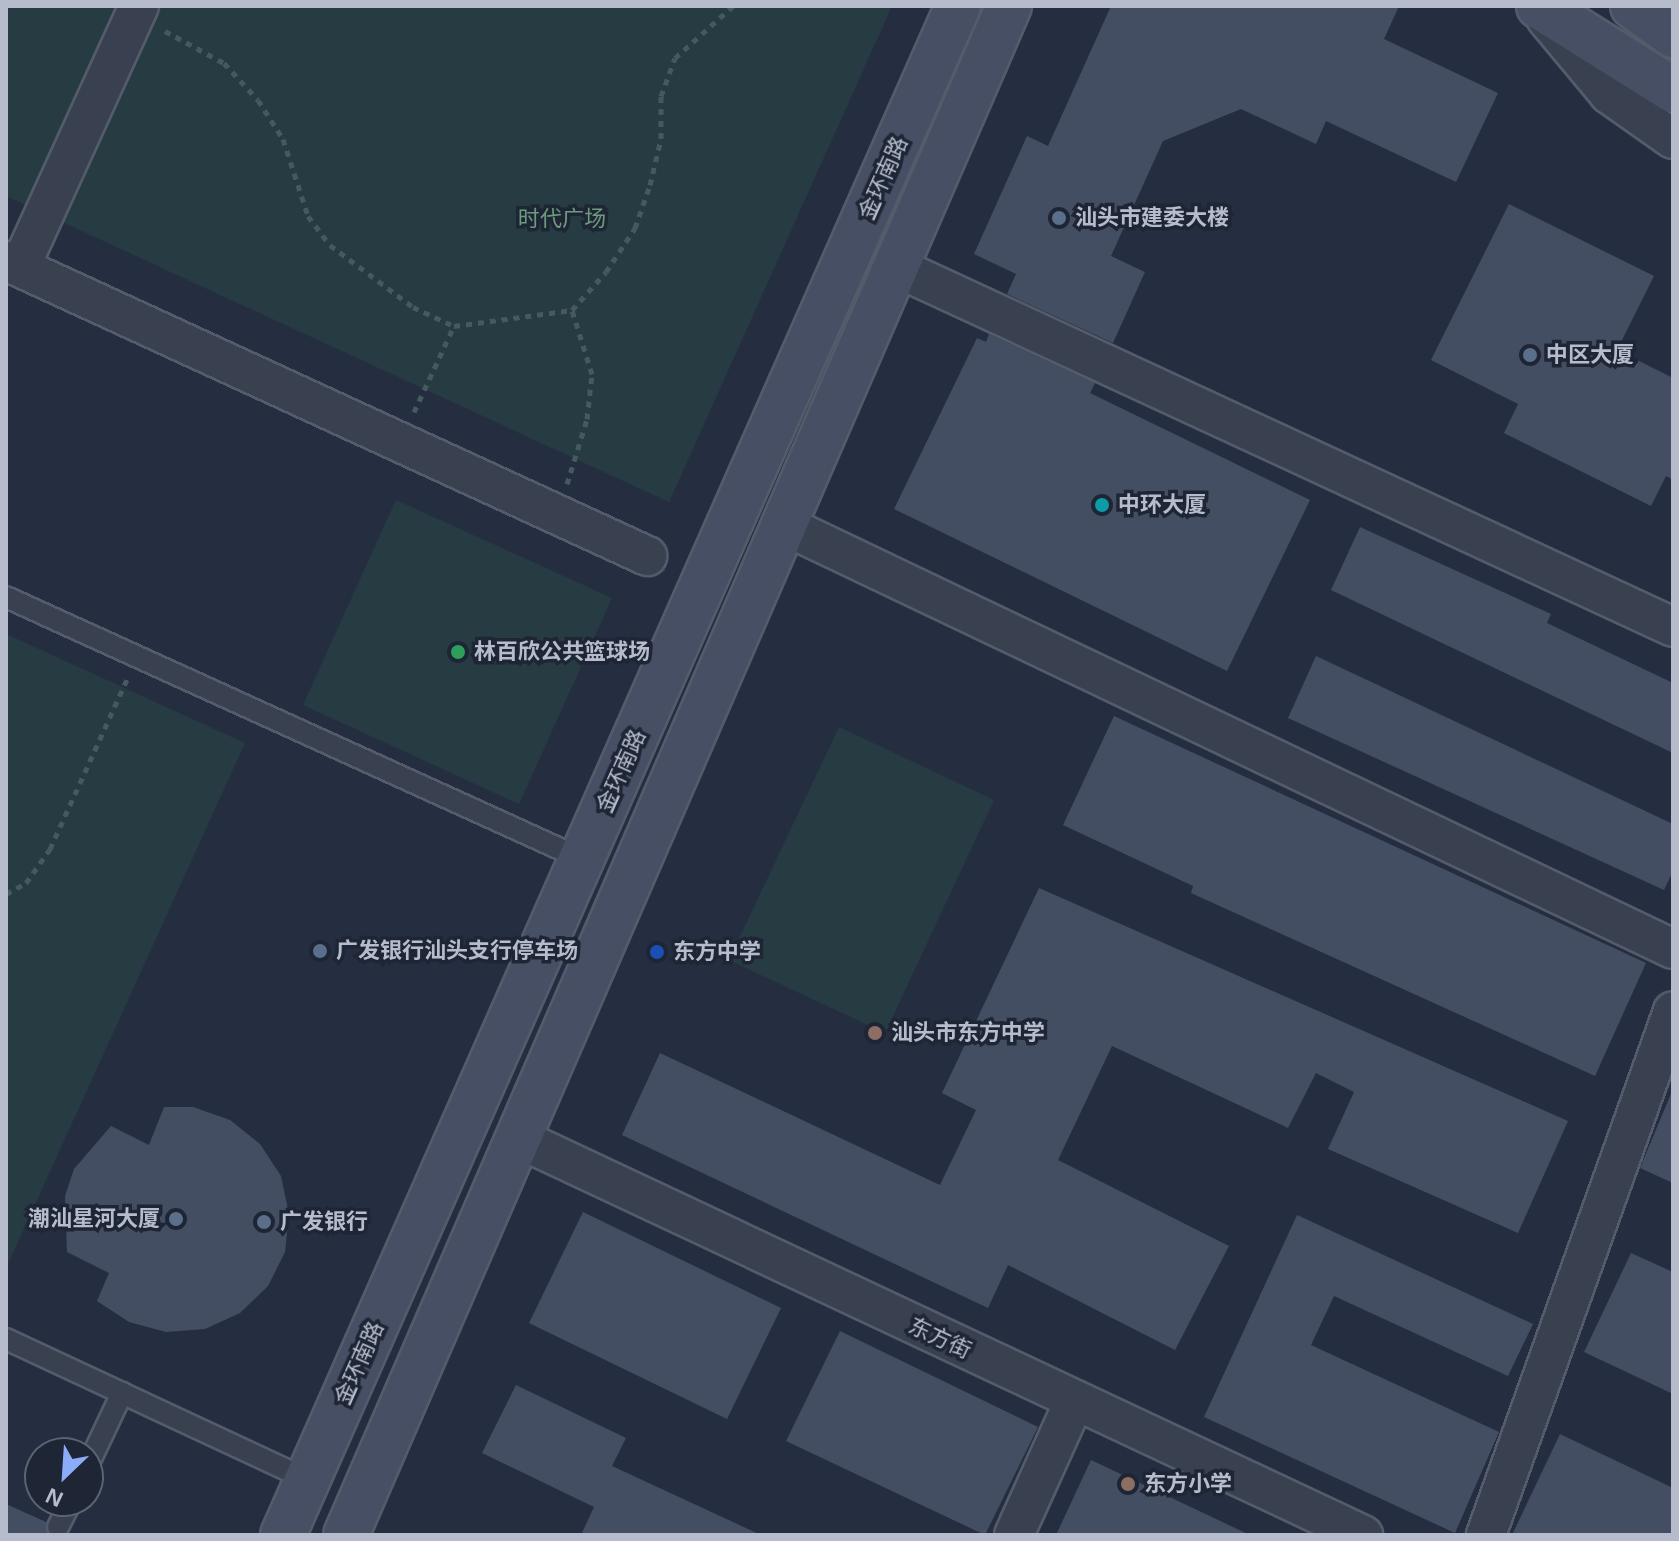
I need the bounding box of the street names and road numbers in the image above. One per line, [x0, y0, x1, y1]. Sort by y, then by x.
street label: 金环南路 [853, 132, 913, 224]
street label: 金环南路 [591, 725, 651, 817]
street label: 东方街 [905, 1312, 975, 1364]
street label: 金环南路 [329, 1317, 389, 1409]

